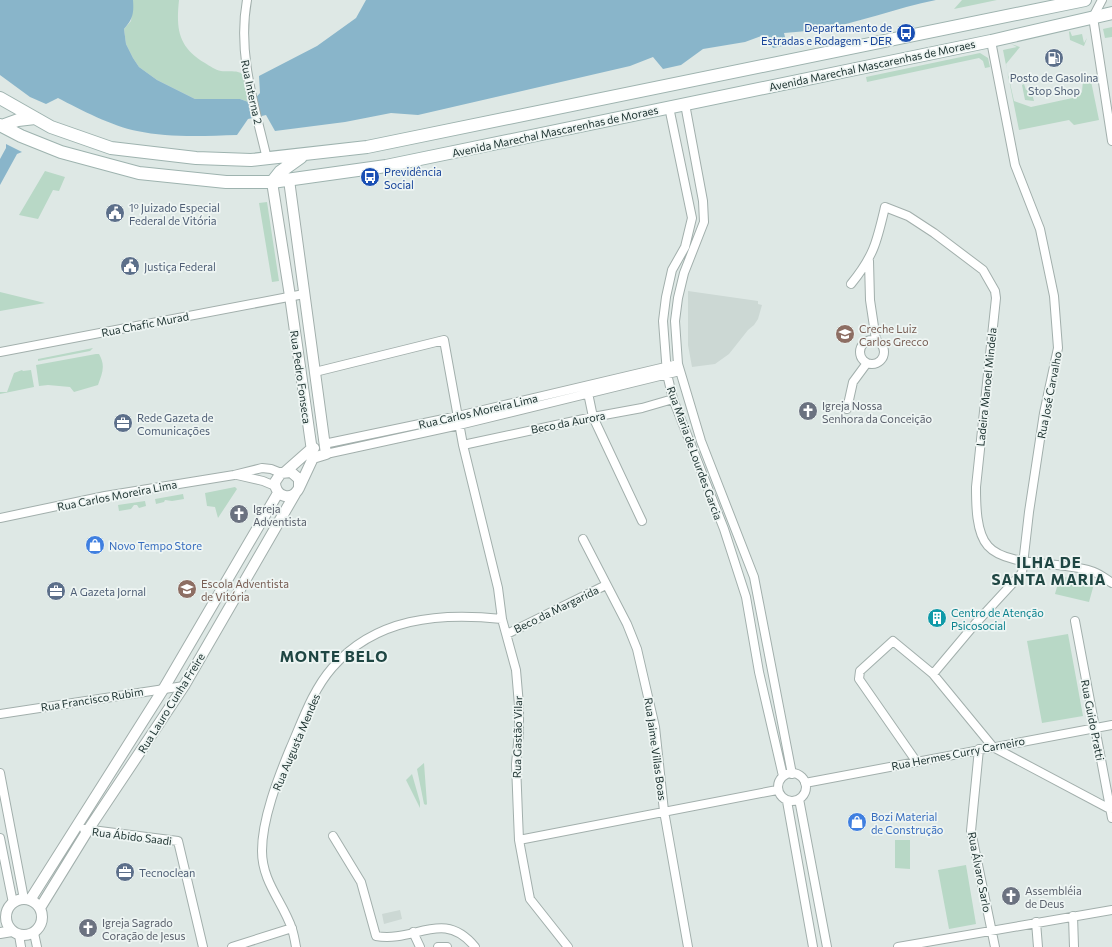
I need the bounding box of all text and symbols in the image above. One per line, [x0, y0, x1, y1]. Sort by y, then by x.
place label: Departamento de Estradas e Rodagem - DER [761, 21, 893, 47]
bus stop icon: Departamento de Estradas e Rodagem - DER [895, 22, 917, 44]
street label: Avenida Marechal Mascarenhas de Moraes [768, 37, 976, 93]
fuel station icon: Posto de Gasolina Stop Shop [1043, 47, 1065, 69]
street label: Rua Interna 2 [239, 59, 265, 125]
place label: Posto de Gasolina Stop Shop [1010, 71, 1098, 97]
street label: Avenida Marechal Mascarenhas de Moraes [451, 103, 659, 159]
place label: Previdência Social [384, 165, 442, 191]
bus stop icon: Previdência Social [359, 166, 381, 188]
place label: 1º Juizado Especial Federal de Vitória [129, 201, 220, 227]
public building icon: 1º Juizado Especial Federal de Vitória [104, 202, 126, 224]
public building icon: Justiça Federal [119, 255, 141, 277]
place label: Justiça Federal [144, 260, 216, 274]
street label: Rua Chafic Murad [100, 309, 190, 339]
place label: Creche Luiz Carlos Grecco [859, 322, 929, 348]
school or university icon: Creche Luiz Carlos Grecco [834, 323, 856, 345]
street label: Ladeira Manoel Mindela [973, 327, 999, 447]
street label: Rua Pedro Fonseca [288, 330, 314, 424]
street label: Rua José Carvalho [1034, 350, 1065, 440]
street label: Rua Maria de Lourdes Garcia [665, 384, 725, 522]
street label: Rua Carlos Moreira Lima [417, 391, 539, 431]
place label: Igreja Nossa Senhora da Conceição [822, 399, 932, 425]
church icon: Igreja Nossa Senhora da Conceição [797, 400, 819, 422]
street label: Beco da Aurora [530, 408, 606, 436]
place label: Rede Gazeta de Comunicações [137, 411, 214, 437]
office icon: Rede Gazeta de Comunicações [112, 412, 134, 434]
street label: Rua Carlos Moreira Lima [56, 477, 178, 513]
place label: Igreja Adventista [253, 502, 307, 528]
church icon: Igreja Adventista [228, 503, 250, 525]
shop icon: Novo Tempo Store [84, 534, 106, 556]
place label: Novo Tempo Store [109, 539, 202, 552]
district label: ILHA DE SANTA MARIA [991, 553, 1107, 588]
place label: Escola Adventista de Vitória [201, 577, 289, 603]
school or university icon: Escola Adventista de Vitória [176, 578, 198, 600]
office icon: A Gazeta Jornal [45, 580, 67, 602]
street label: Beco da Margarida [511, 583, 601, 635]
place label: A Gazeta Jornal [70, 585, 146, 599]
place label: Centro de Atenção Psicosocial [951, 606, 1044, 632]
building icon: Centro de Atenção Psicosocial [926, 607, 948, 629]
district label: MONTE BELO [280, 647, 388, 665]
street label: Rua Lauro Cunha Freire [135, 650, 207, 755]
street label: Rua Guido Pratti [1079, 678, 1107, 762]
street label: Rua Francisco Rubim [40, 684, 144, 714]
street label: Rua Augusta Mendes [270, 692, 322, 792]
street label: Rua Gastão Vilar [510, 695, 524, 778]
street label: Rua Jaime Villas Boas [641, 697, 670, 801]
street label: Rua Hermes Curry Carneiro [890, 734, 1026, 772]
place label: Bozi Material de Construção [871, 810, 944, 836]
shop icon: Bozi Material de Construção [846, 811, 868, 833]
street label: Rua Ábido Saadi [91, 824, 173, 847]
street label: Rua Álvaro Sarlo [966, 830, 995, 914]
office icon: Tecnoclean [114, 861, 136, 883]
place label: Tecnoclean [139, 866, 195, 879]
place label: Assembléia de Deus [1025, 884, 1082, 910]
church icon: Assembléia de Deus [1000, 885, 1022, 907]
place label: Igreja Sagrado Coração de Jesus [102, 916, 185, 943]
church icon: Igreja Sagrado Coração de Jesus [77, 917, 99, 939]

